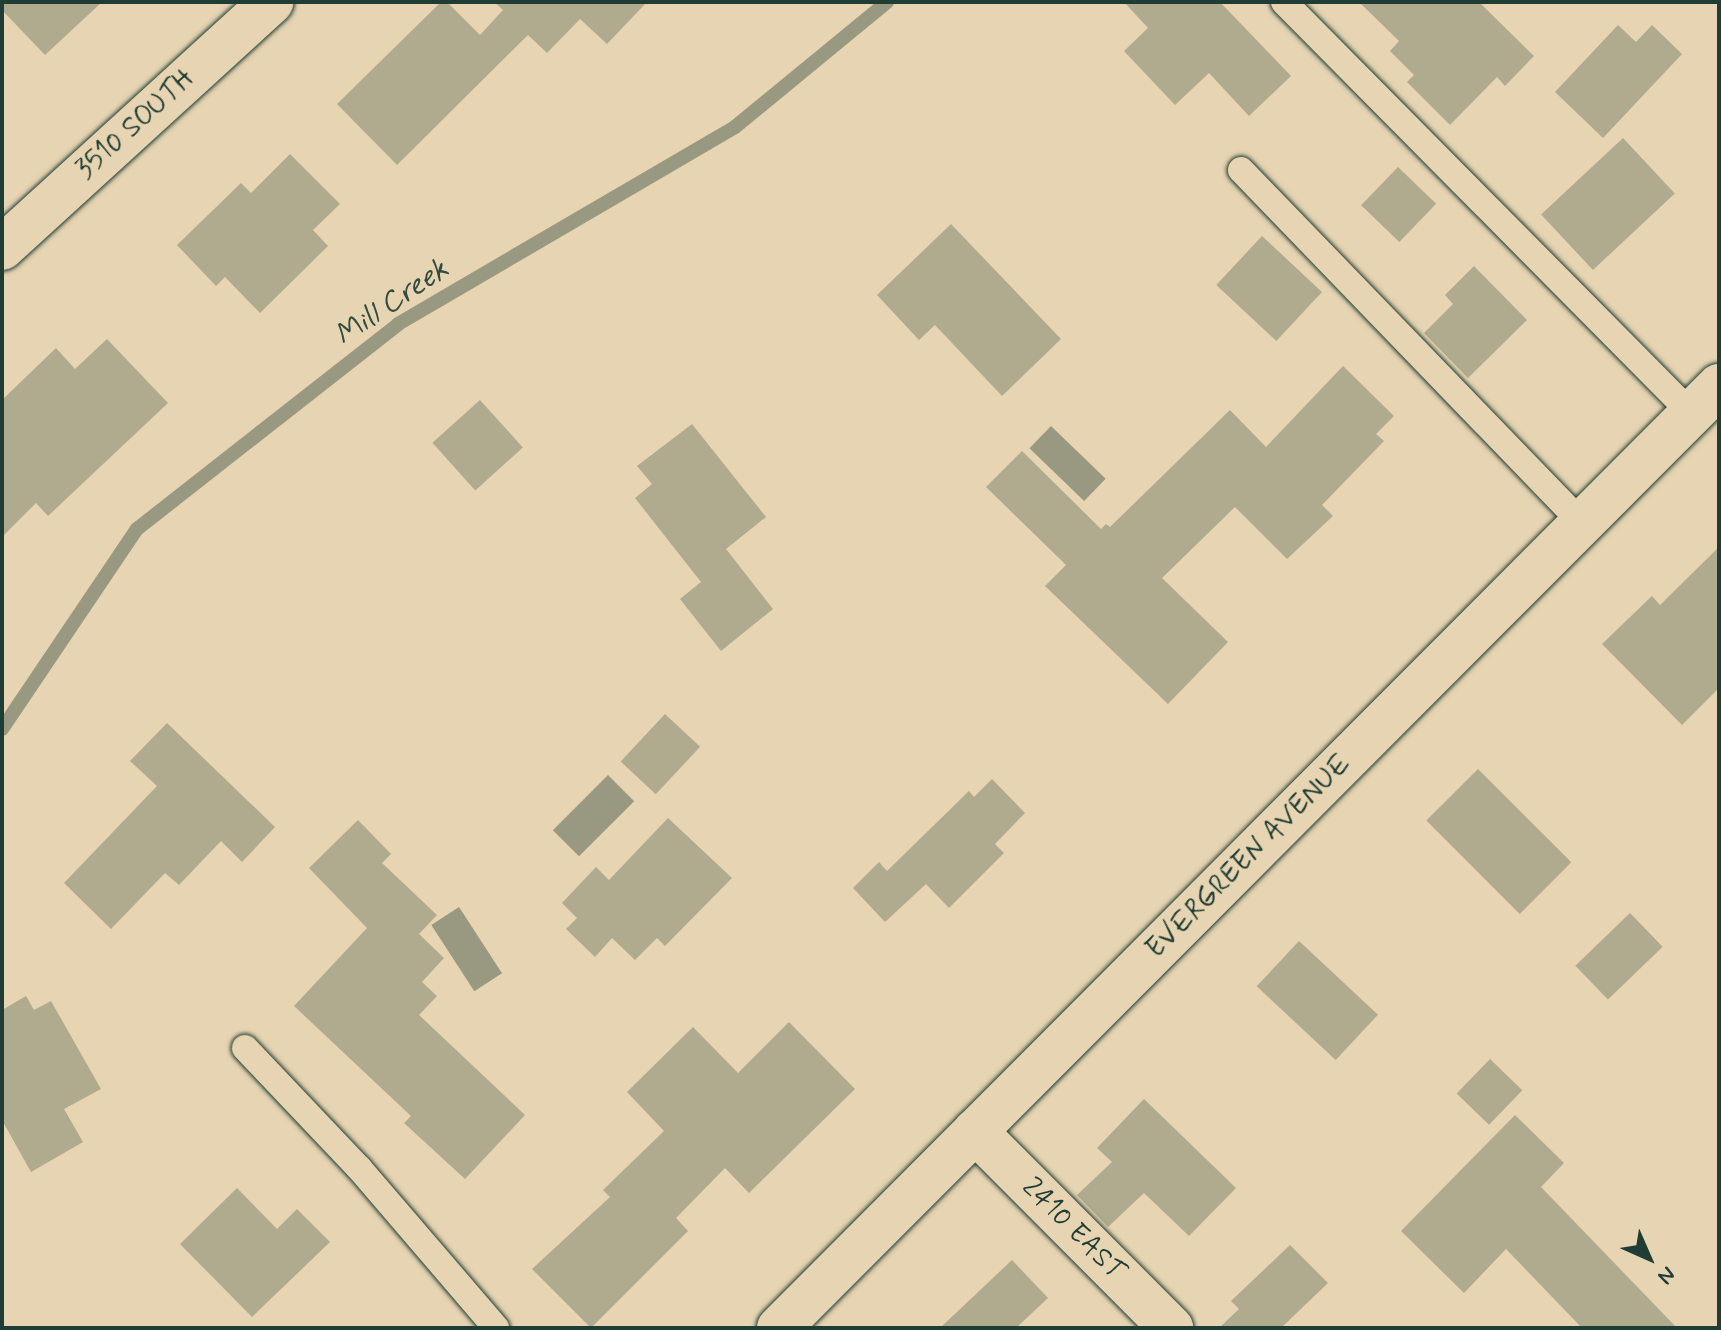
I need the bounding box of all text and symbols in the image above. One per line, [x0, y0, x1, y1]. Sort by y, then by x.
street label: 3510 SOUTH [70, 63, 202, 187]
water label: Mill Creek [328, 252, 456, 354]
street label: EVERGREEN AVENUE [1140, 748, 1358, 966]
street label: 2410 EAST [1014, 1171, 1132, 1289]
north arrow [1609, 1218, 1689, 1298]
text: N [1651, 1260, 1681, 1290]

